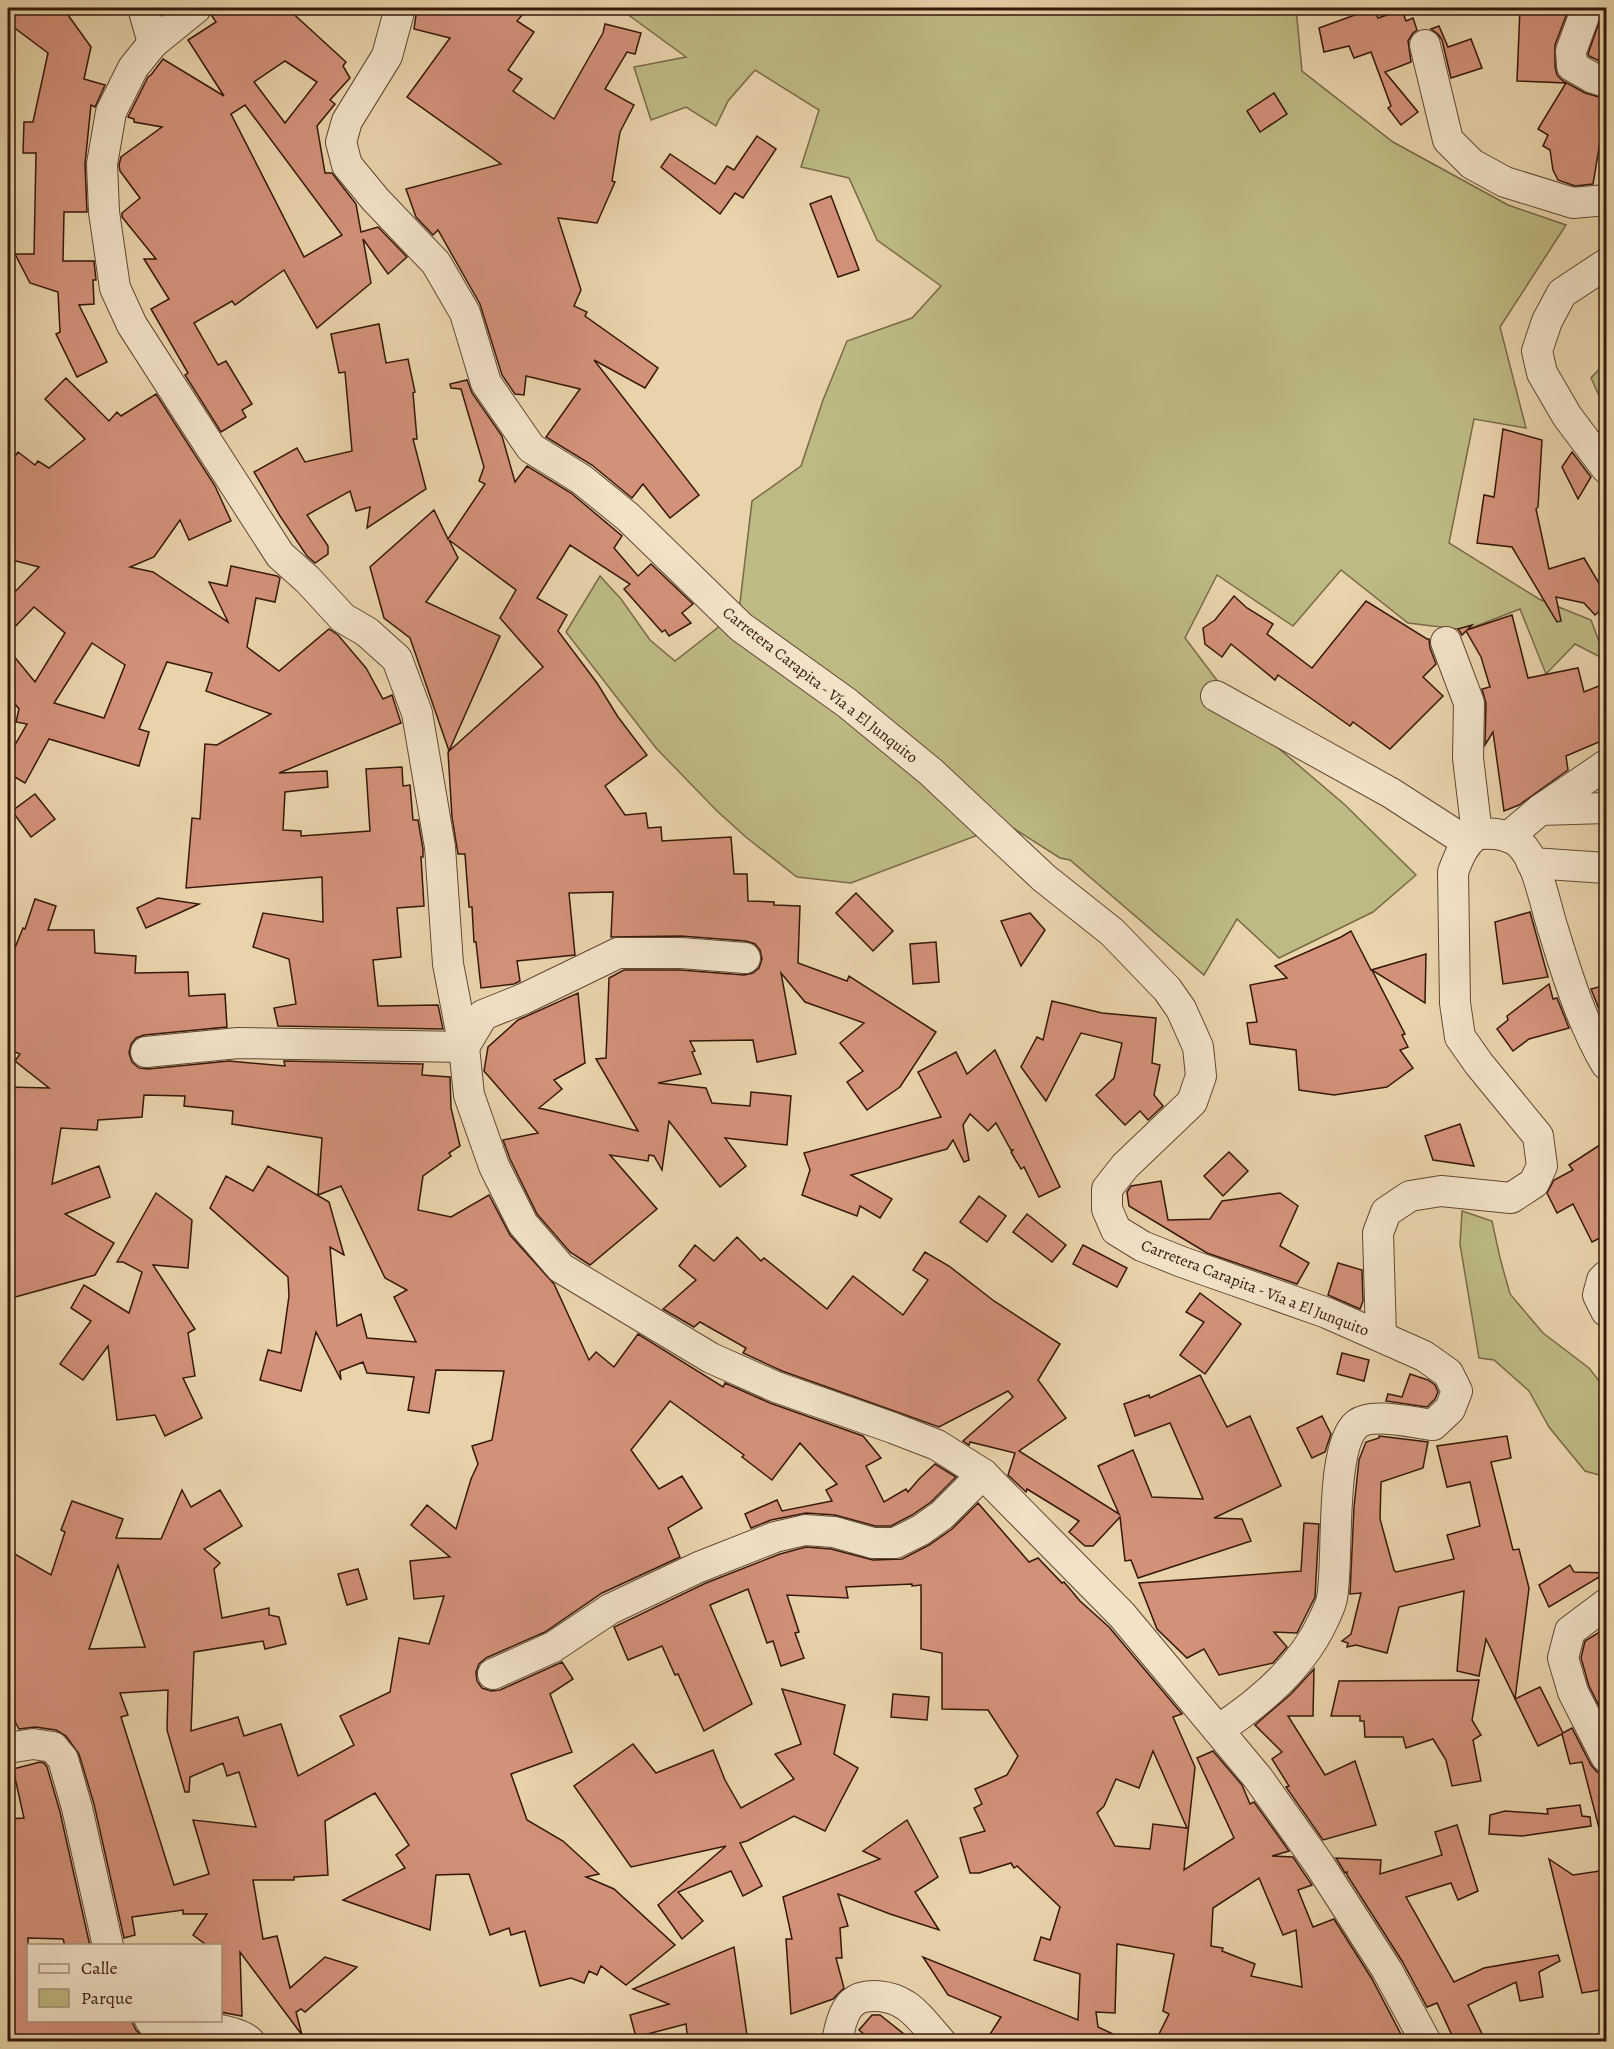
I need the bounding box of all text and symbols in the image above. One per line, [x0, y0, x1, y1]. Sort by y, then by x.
street label: Carretera Carapita - Vía a El Junquito [718, 602, 922, 768]
street label: Carretera Carapita - Vía a El Junquito [1138, 1234, 1372, 1342]
legend [27, 1944, 222, 2022]
text: Calle [81, 1956, 118, 1980]
text: Parque [81, 1986, 133, 2010]

